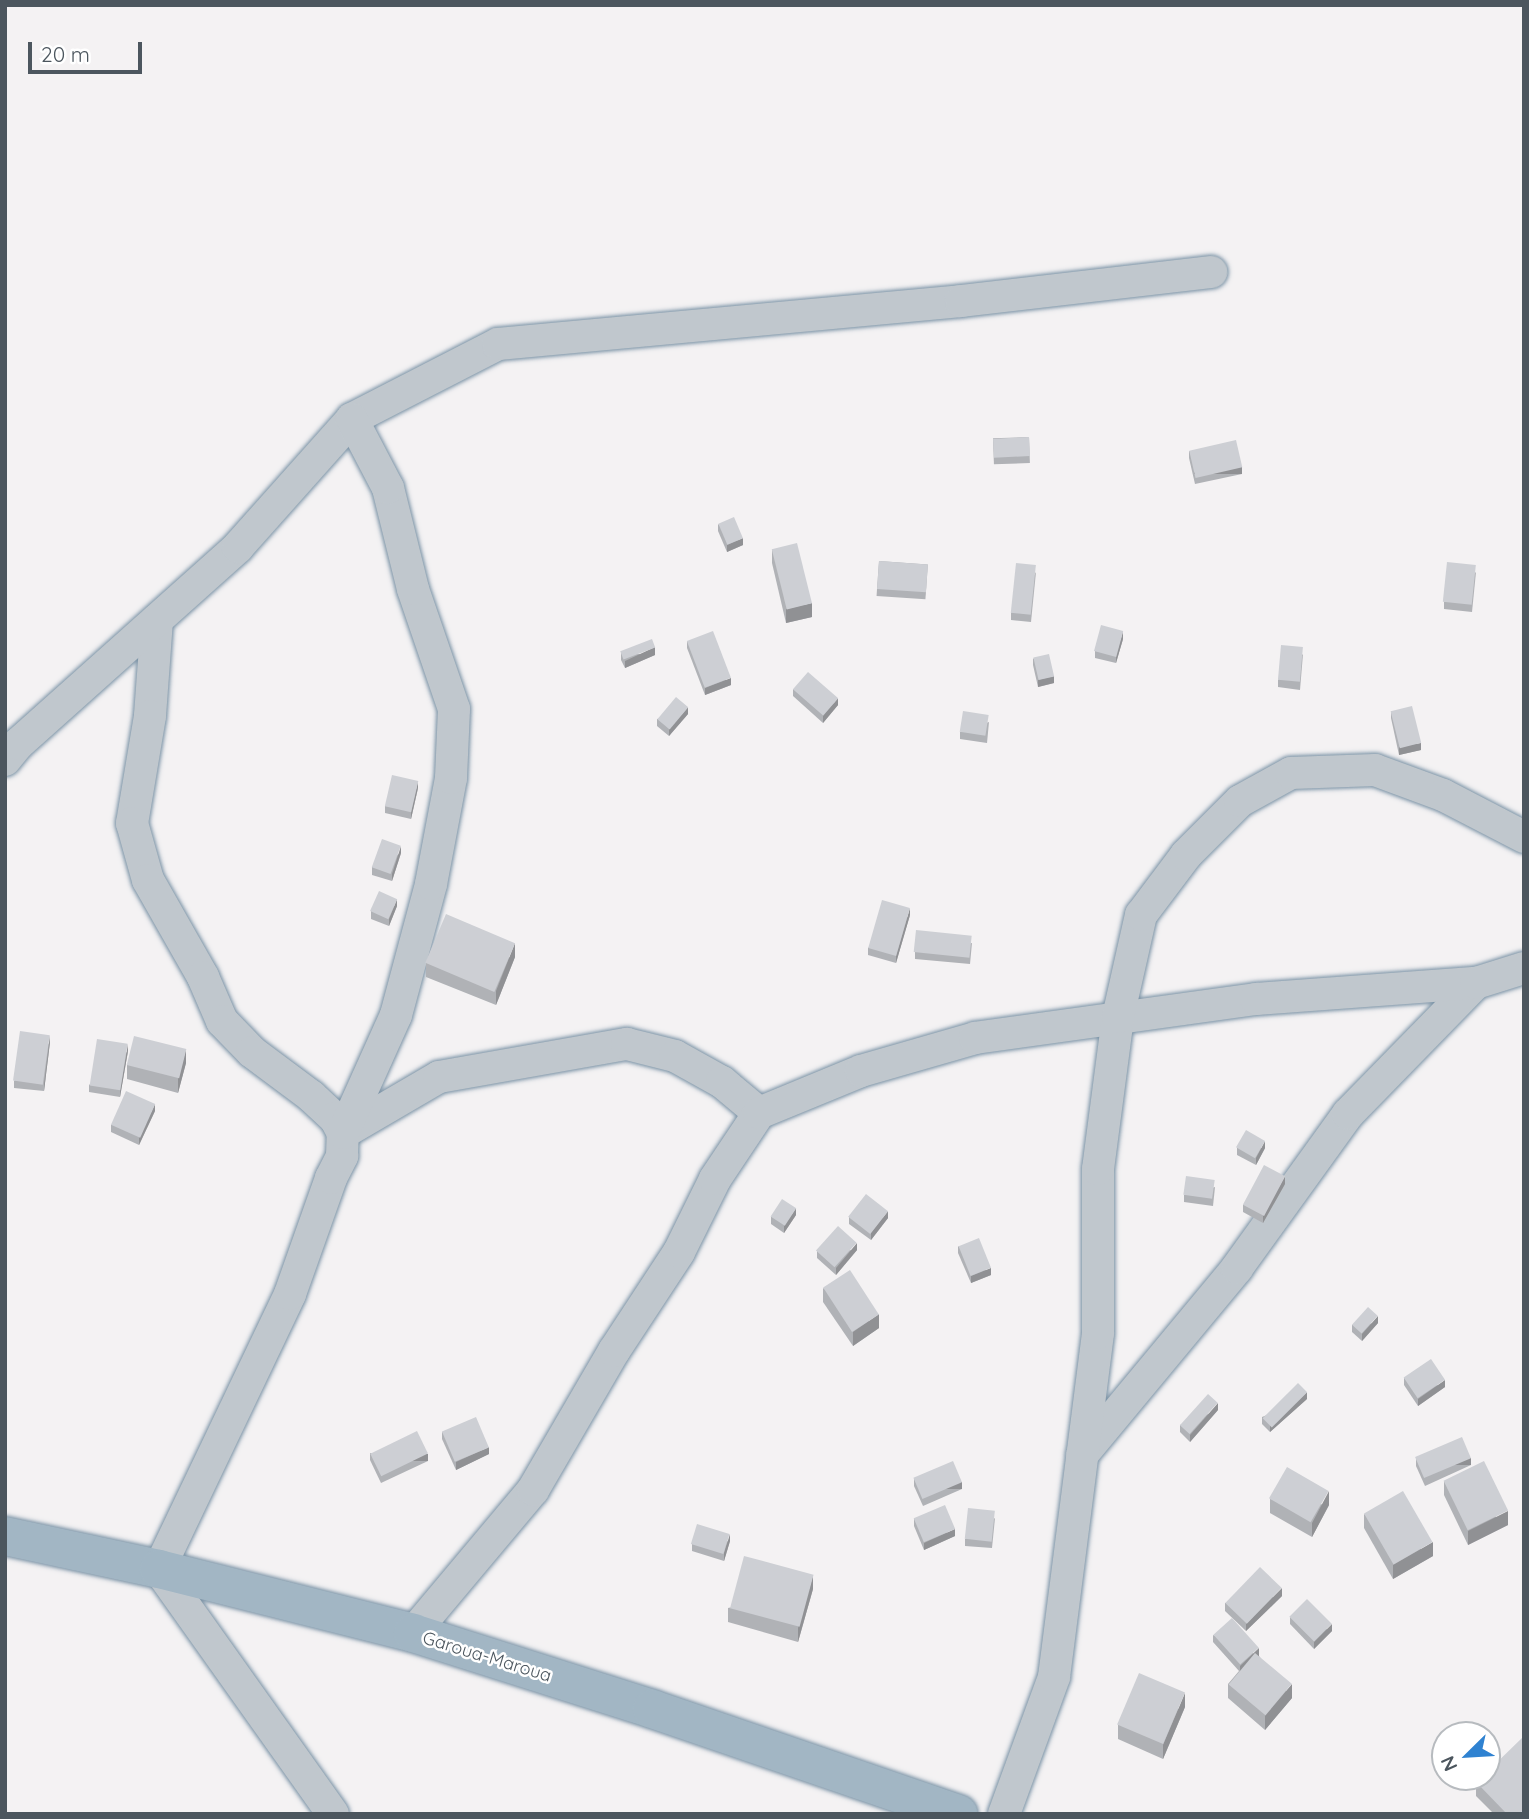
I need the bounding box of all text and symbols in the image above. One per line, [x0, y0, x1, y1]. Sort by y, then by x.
scale bar [32, 28, 145, 72]
text: 20 m [41, 41, 90, 67]
street label: Garoua-Maroua [420, 1627, 554, 1687]
north arrow [1431, 1721, 1501, 1791]
text: N [1435, 1752, 1462, 1775]

